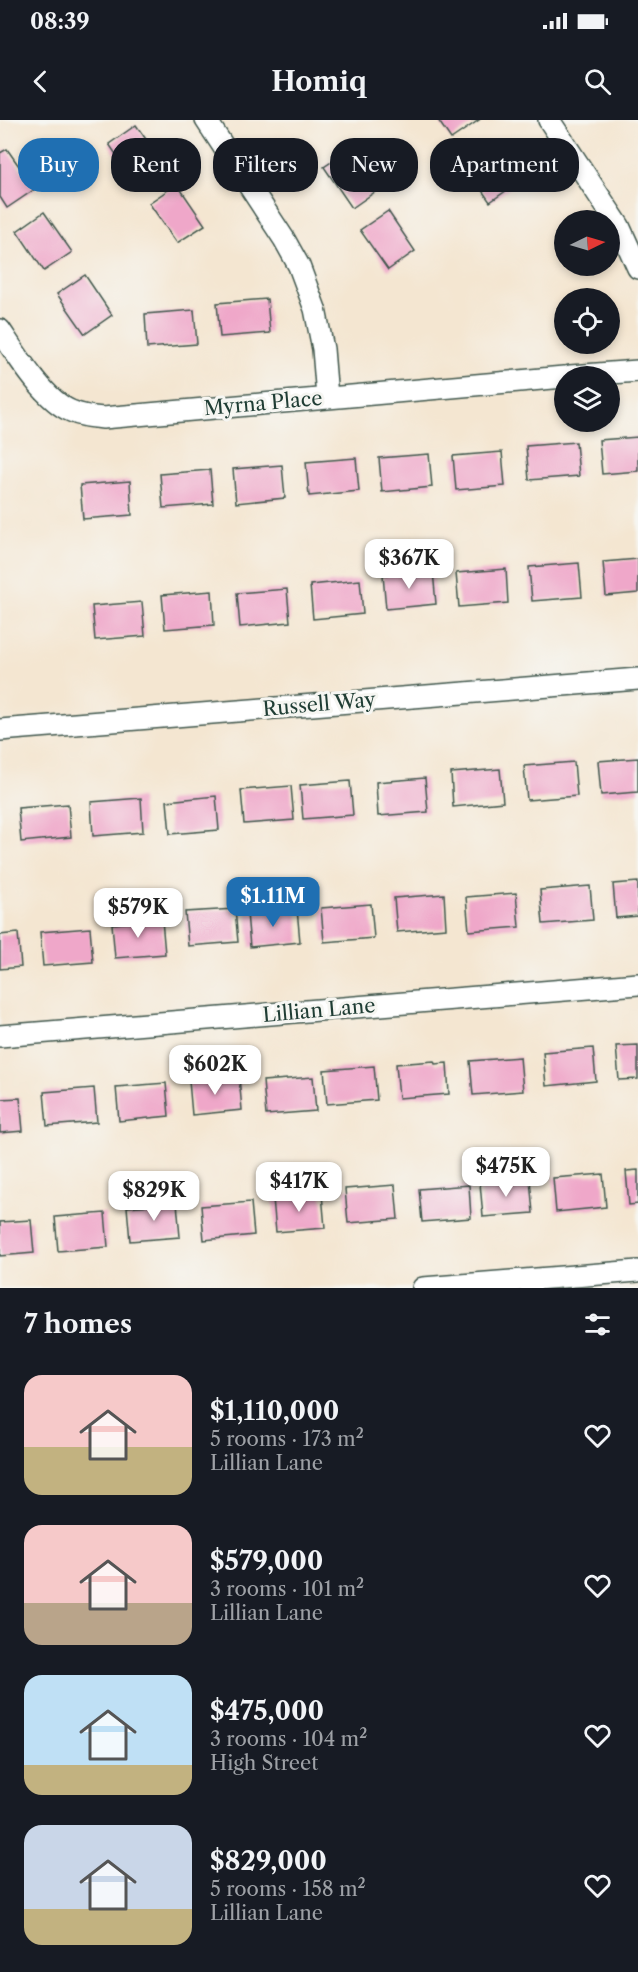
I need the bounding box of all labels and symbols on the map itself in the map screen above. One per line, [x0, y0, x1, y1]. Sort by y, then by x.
north arrow [554, 210, 620, 276]
street label: Myrna Place [203, 386, 323, 420]
pin: $367K [367, 539, 451, 590]
street label: Russell Way [262, 687, 377, 721]
pin: $1.11M [224, 877, 322, 928]
pin: $579K [96, 888, 180, 939]
street label: Lillian Lane [262, 993, 376, 1027]
pin: $602K [173, 1045, 257, 1096]
pin: $475K [464, 1147, 548, 1198]
pin: $417K [257, 1162, 341, 1213]
pin: $829K [112, 1171, 196, 1222]

